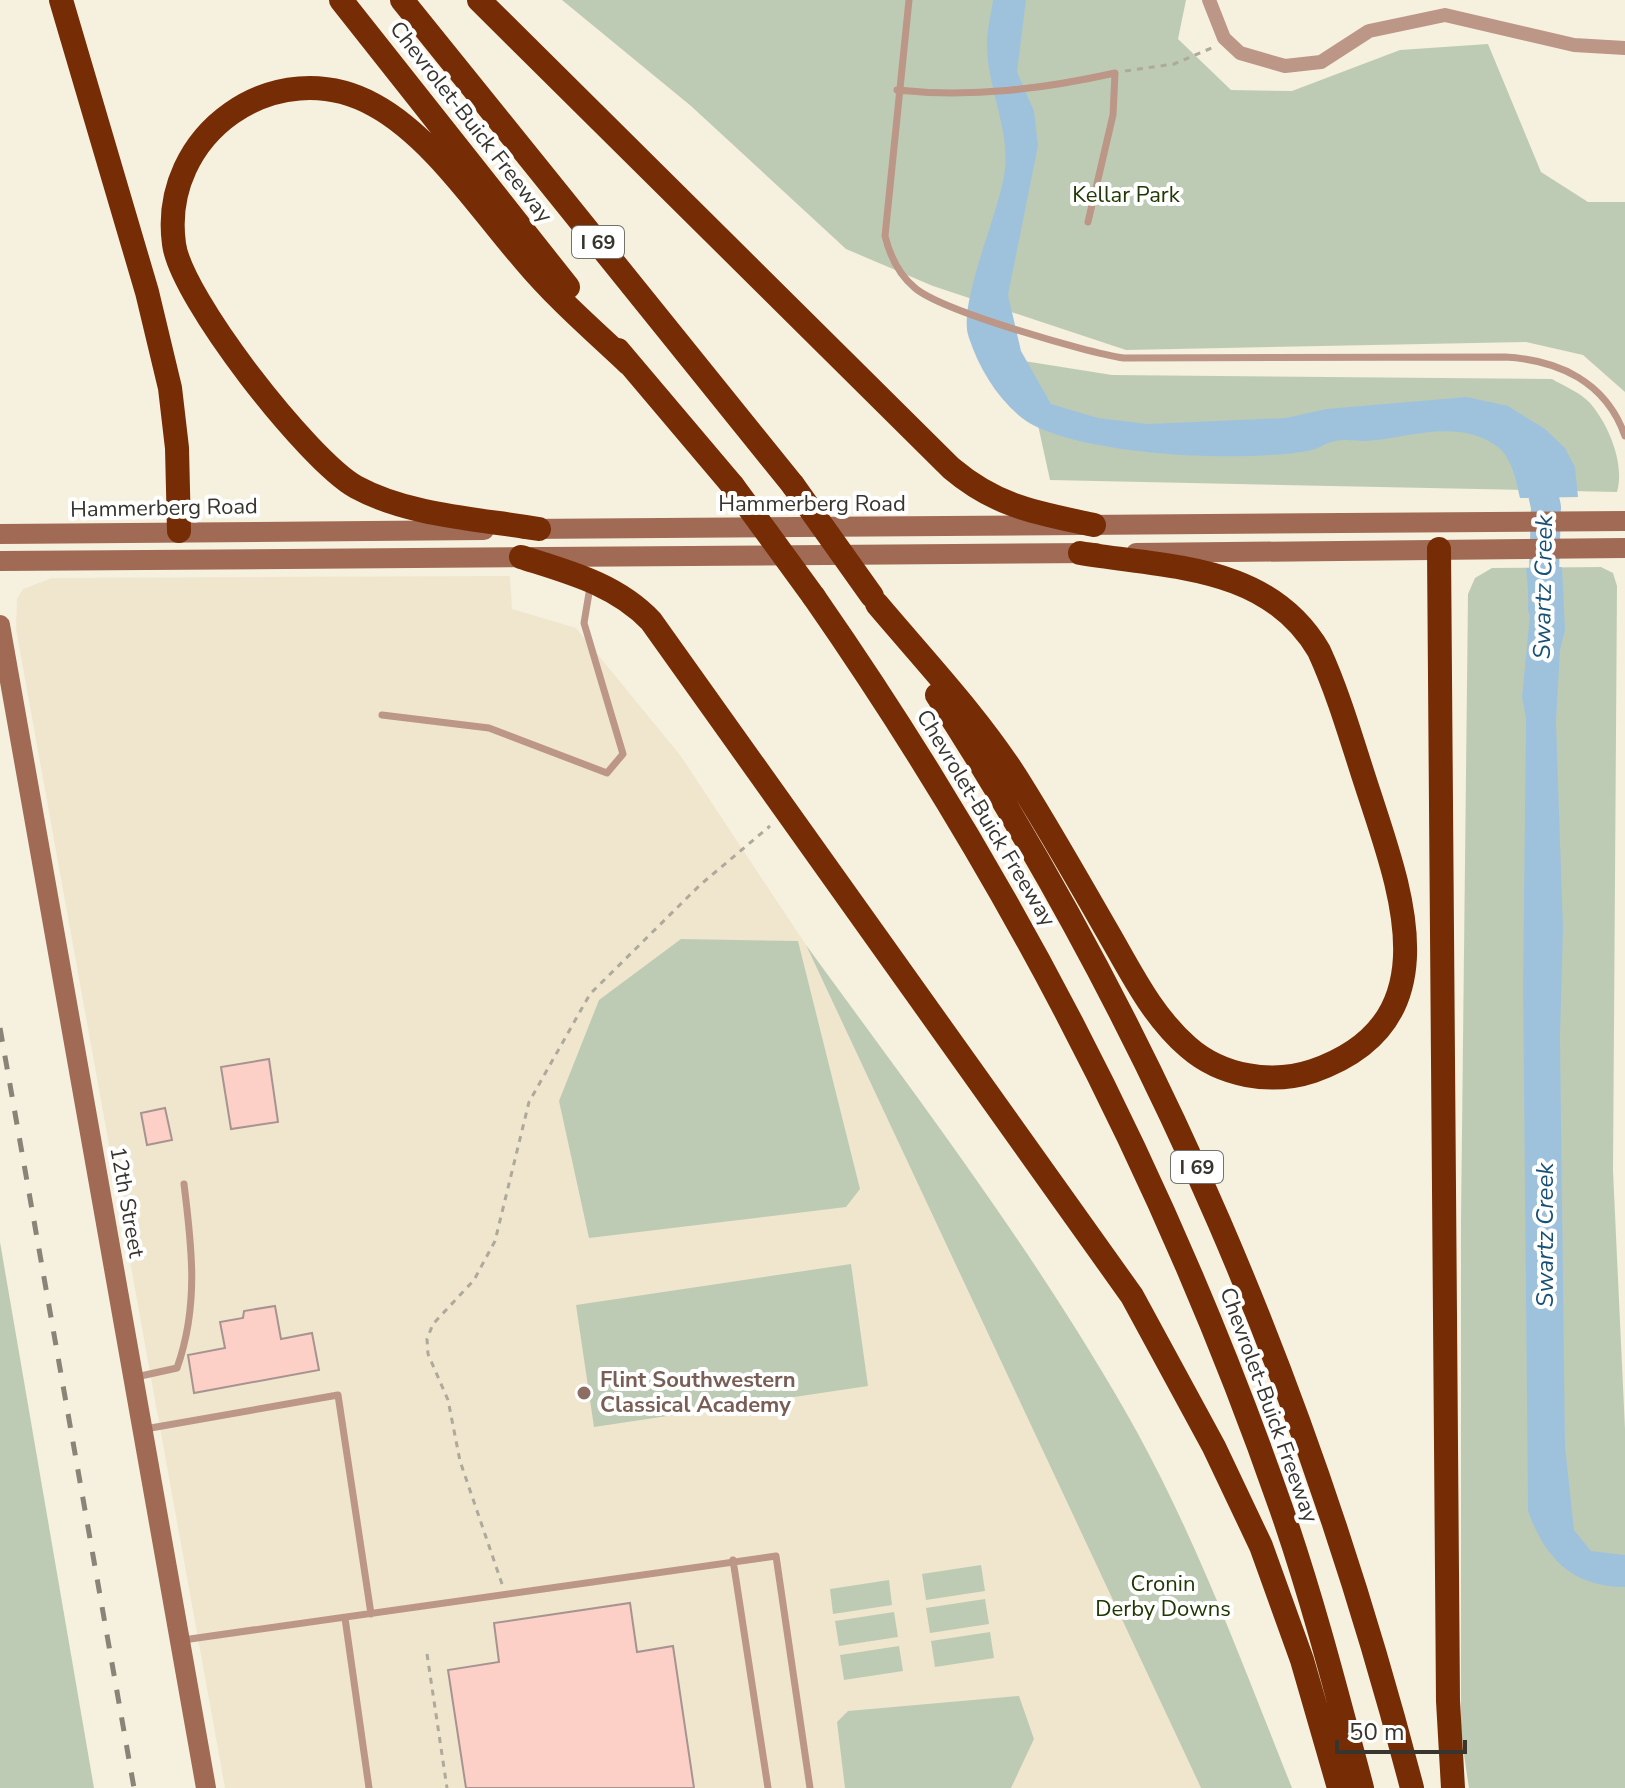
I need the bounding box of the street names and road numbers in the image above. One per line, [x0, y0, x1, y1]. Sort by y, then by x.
street label: Chevrolet-Buick Freeway [383, 15, 560, 230]
road number: I 69 [572, 226, 624, 258]
street label: Hammerberg Road [718, 489, 906, 519]
street label: Hammerberg Road [70, 491, 258, 525]
street label: Chevrolet-Buick Freeway [909, 704, 1063, 933]
street label: 12th Street [102, 1144, 152, 1260]
road number: I 69 [1171, 1151, 1223, 1183]
street label: Chevrolet-Buick Freeway [1212, 1283, 1326, 1527]

